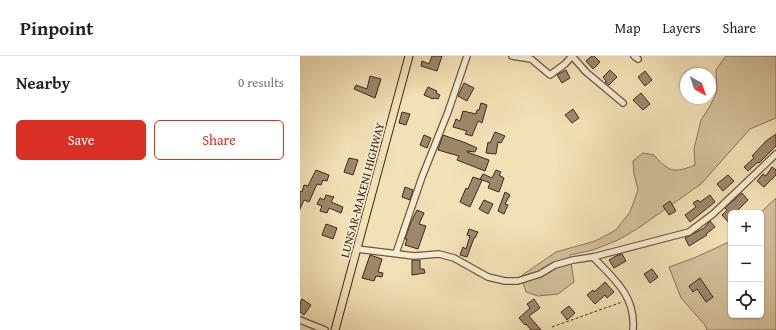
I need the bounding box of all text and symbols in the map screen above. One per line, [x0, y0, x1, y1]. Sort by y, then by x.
text: Pinpoint [20, 14, 93, 42]
text: Map [615, 18, 641, 38]
text: Layers [663, 18, 701, 38]
text: Share [723, 18, 756, 38]
north arrow [680, 68, 716, 104]
text: Nearby [16, 70, 70, 95]
text: 0 results [238, 73, 284, 92]
button: Save [16, 120, 146, 160]
button: Share [154, 120, 284, 160]
street label: LUNSAR-MAKENI HIGHWAY [336, 120, 388, 260]
map controls [728, 210, 764, 318]
button: + [728, 210, 764, 246]
button: − [728, 246, 764, 282]
button: locate [728, 282, 764, 318]

